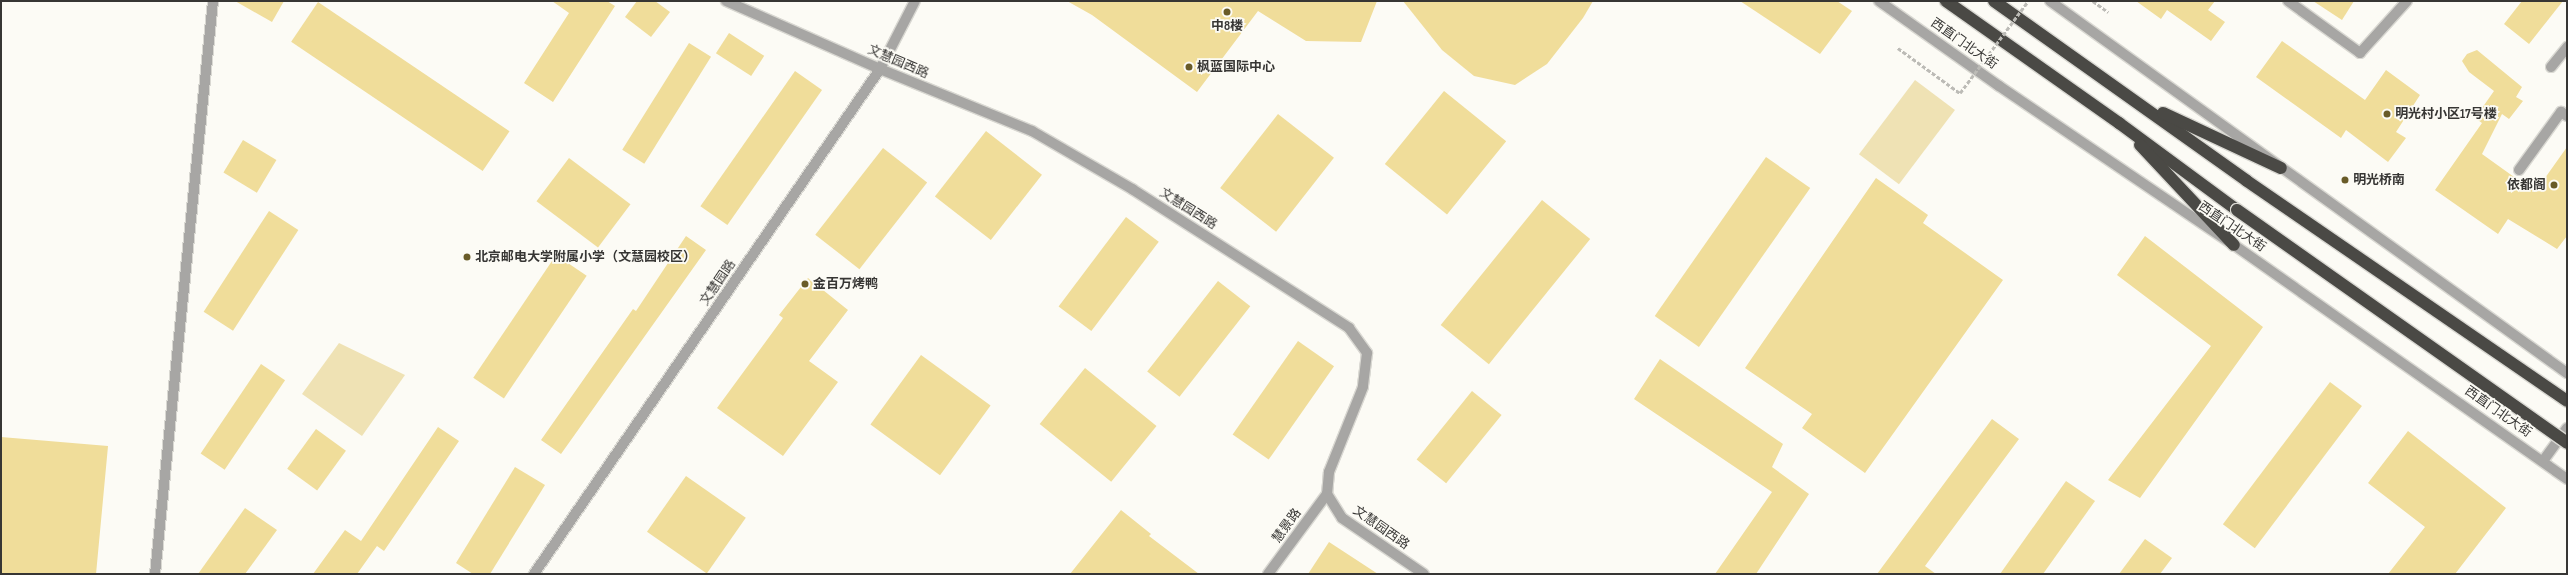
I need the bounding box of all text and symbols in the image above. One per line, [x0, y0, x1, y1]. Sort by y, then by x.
marker: 中8楼 [1222, 7, 1232, 17]
street label: 西直门北大街 [1928, 15, 2000, 73]
place label: 中8楼 [1211, 18, 1243, 34]
street label: 文慧园西路 [865, 42, 931, 82]
place label: 枫蓝国际中心 [1197, 59, 1275, 75]
marker: 枫蓝国际中心 [1184, 62, 1194, 72]
place label: 明光村小区17号楼 [2395, 106, 2497, 122]
marker: 明光村小区17号楼 [2382, 109, 2392, 119]
place label: 明光桥南 [2353, 172, 2405, 188]
marker: 明光桥南 [2340, 175, 2350, 185]
place label: 依都阁 [2507, 177, 2546, 193]
marker: 依都阁 [2549, 180, 2559, 190]
street label: 文慧园西路 [1156, 185, 1220, 233]
street label: 西直门北大街 [2195, 199, 2269, 255]
place label: 北京邮电大学附属小学（文慧园校区） [475, 249, 696, 265]
marker: 北京邮电大学附属小学（文慧园校区） [462, 252, 472, 262]
street label: 文慧园路 [697, 257, 739, 309]
place label: 金百万烤鸭 [813, 276, 878, 292]
marker: 金百万烤鸭 [800, 279, 810, 289]
street label: 西直门北大街 [2462, 383, 2534, 441]
street label: 文慧园西路 [1350, 503, 1412, 553]
street label: 慧景路 [1269, 506, 1305, 546]

